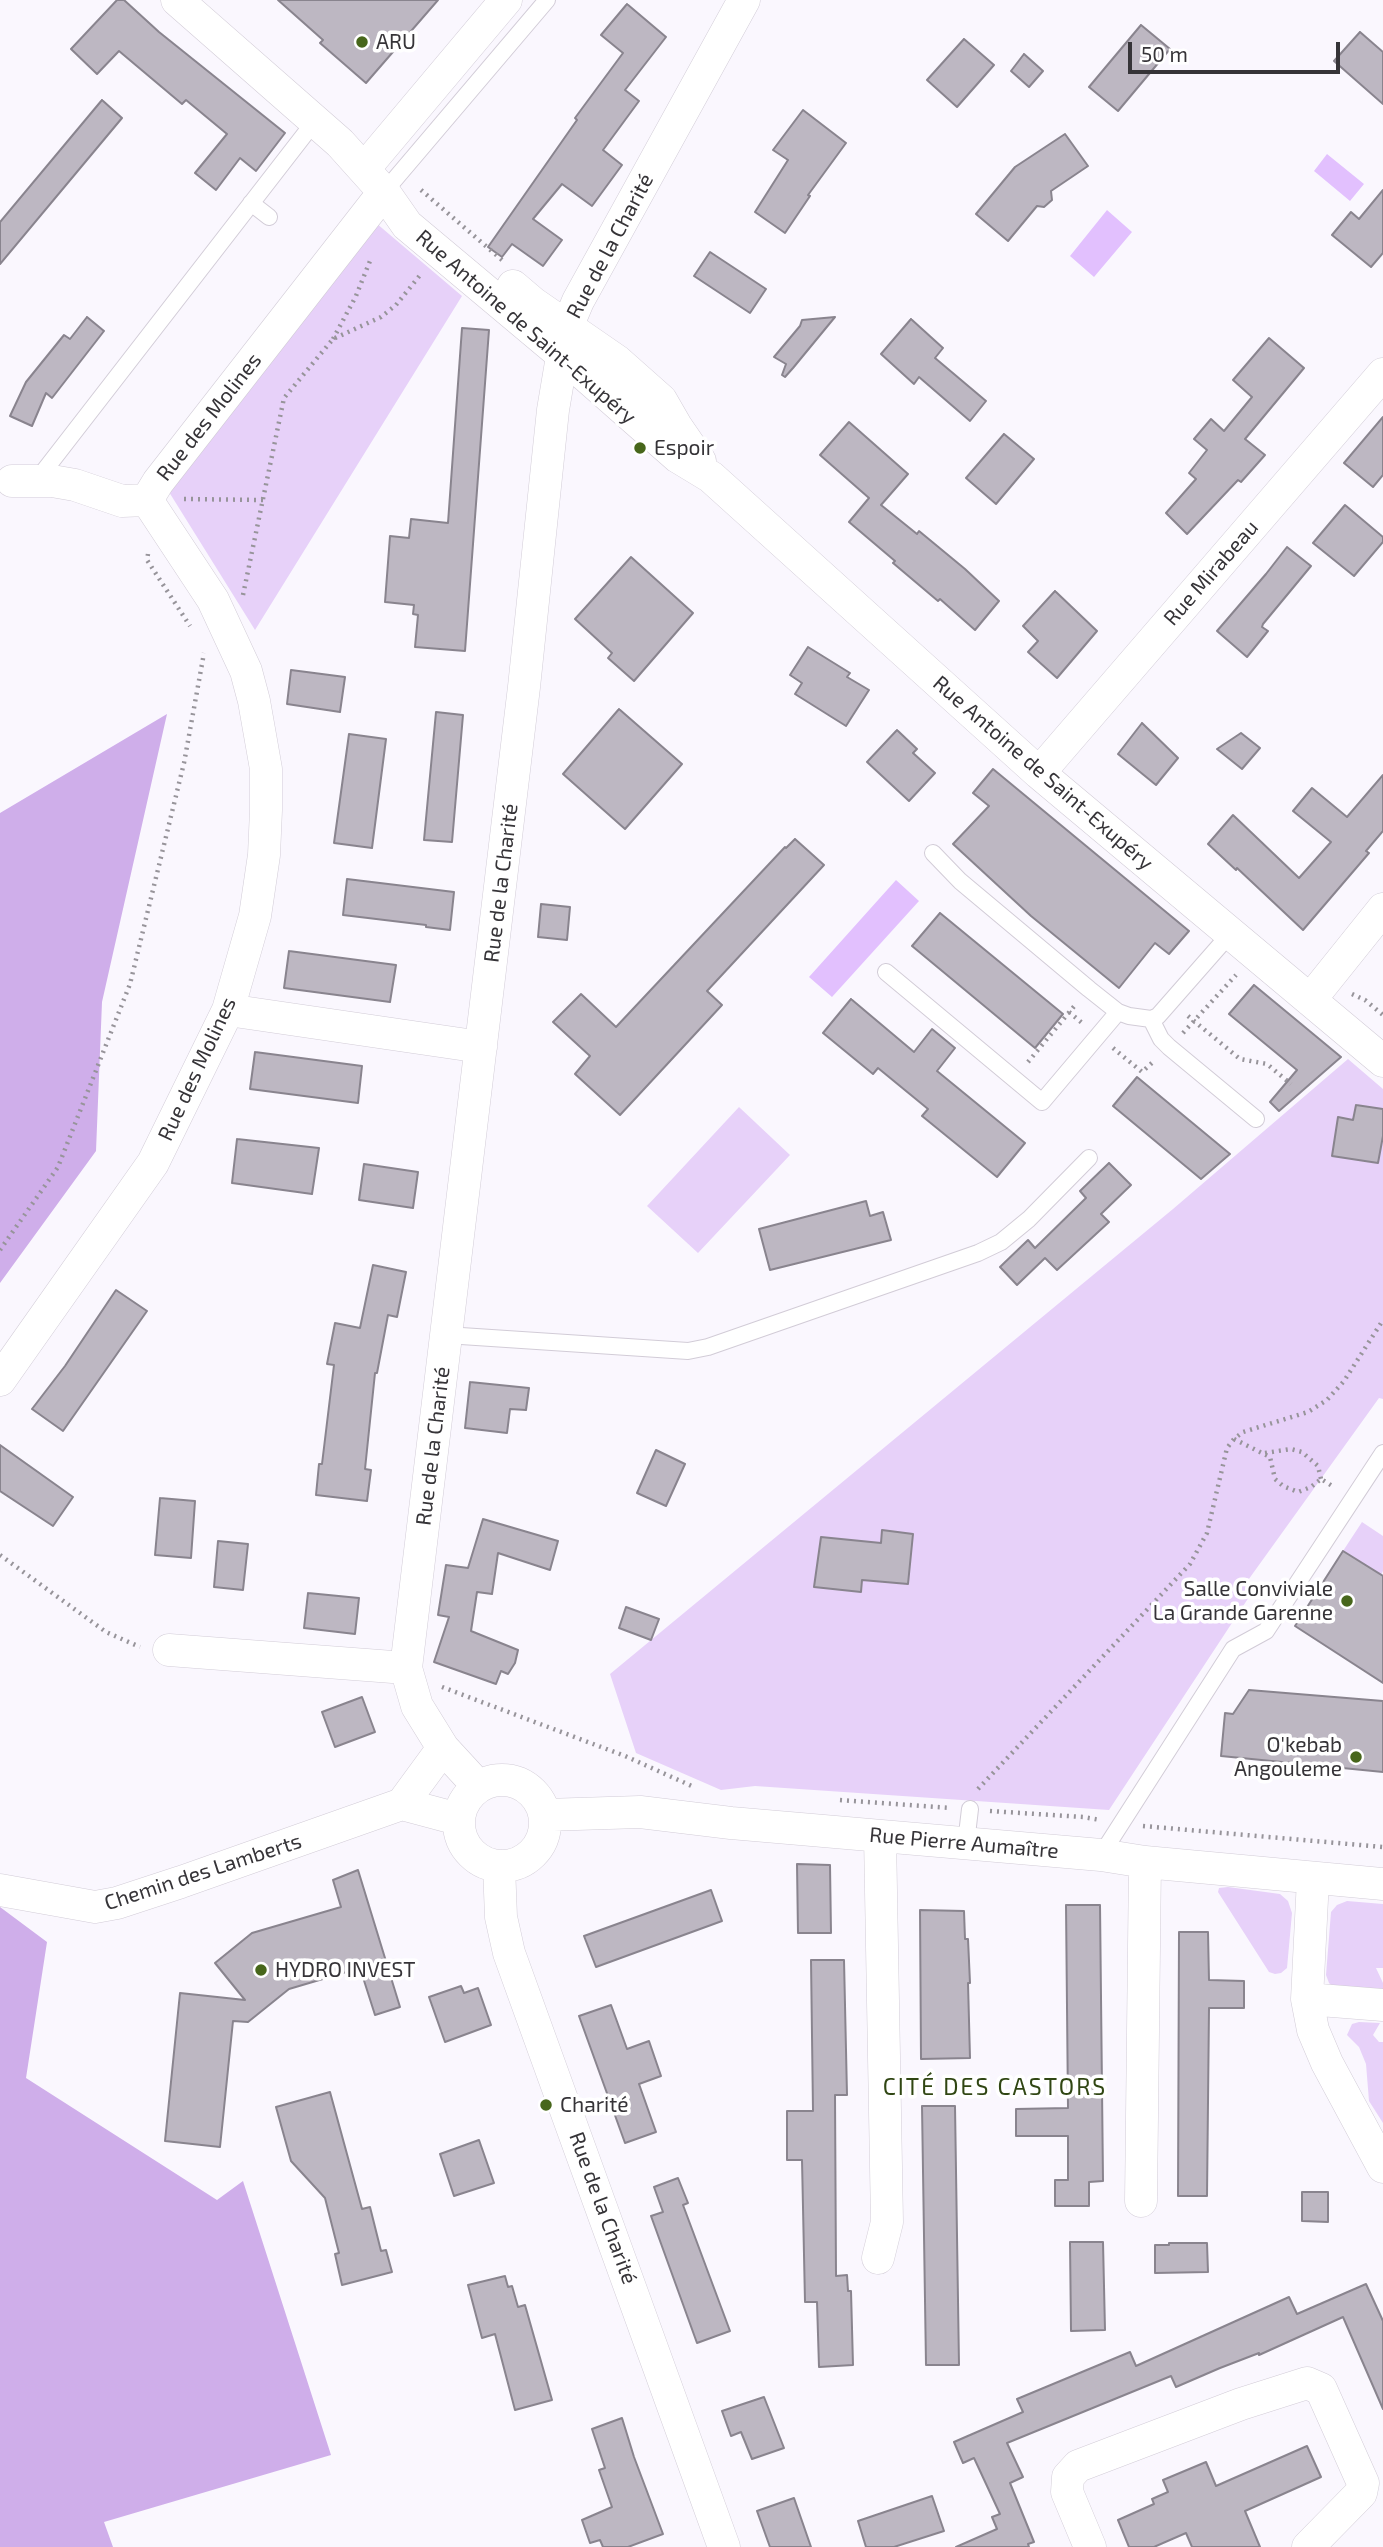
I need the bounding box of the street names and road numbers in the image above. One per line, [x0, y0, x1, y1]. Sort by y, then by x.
street label: Rue de la Charité [561, 169, 659, 323]
street label: Rue Antoine de Saint-Exupéry [411, 225, 641, 429]
street label: Rue des Molines [151, 348, 267, 486]
street label: Rue Mirabeau [1158, 515, 1264, 631]
street label: Rue Antoine de Saint-Exupéry [928, 671, 1158, 875]
street label: Rue de la Charité [479, 802, 523, 964]
street label: Rue des Molines [153, 993, 241, 1145]
street label: Rue de la Charité [411, 1365, 455, 1527]
street label: Rue Pierre Aumaître [868, 1822, 1060, 1864]
street label: Chemin des Lamberts [101, 1828, 305, 1916]
street label: Rue de la Charité [564, 2129, 642, 2287]

